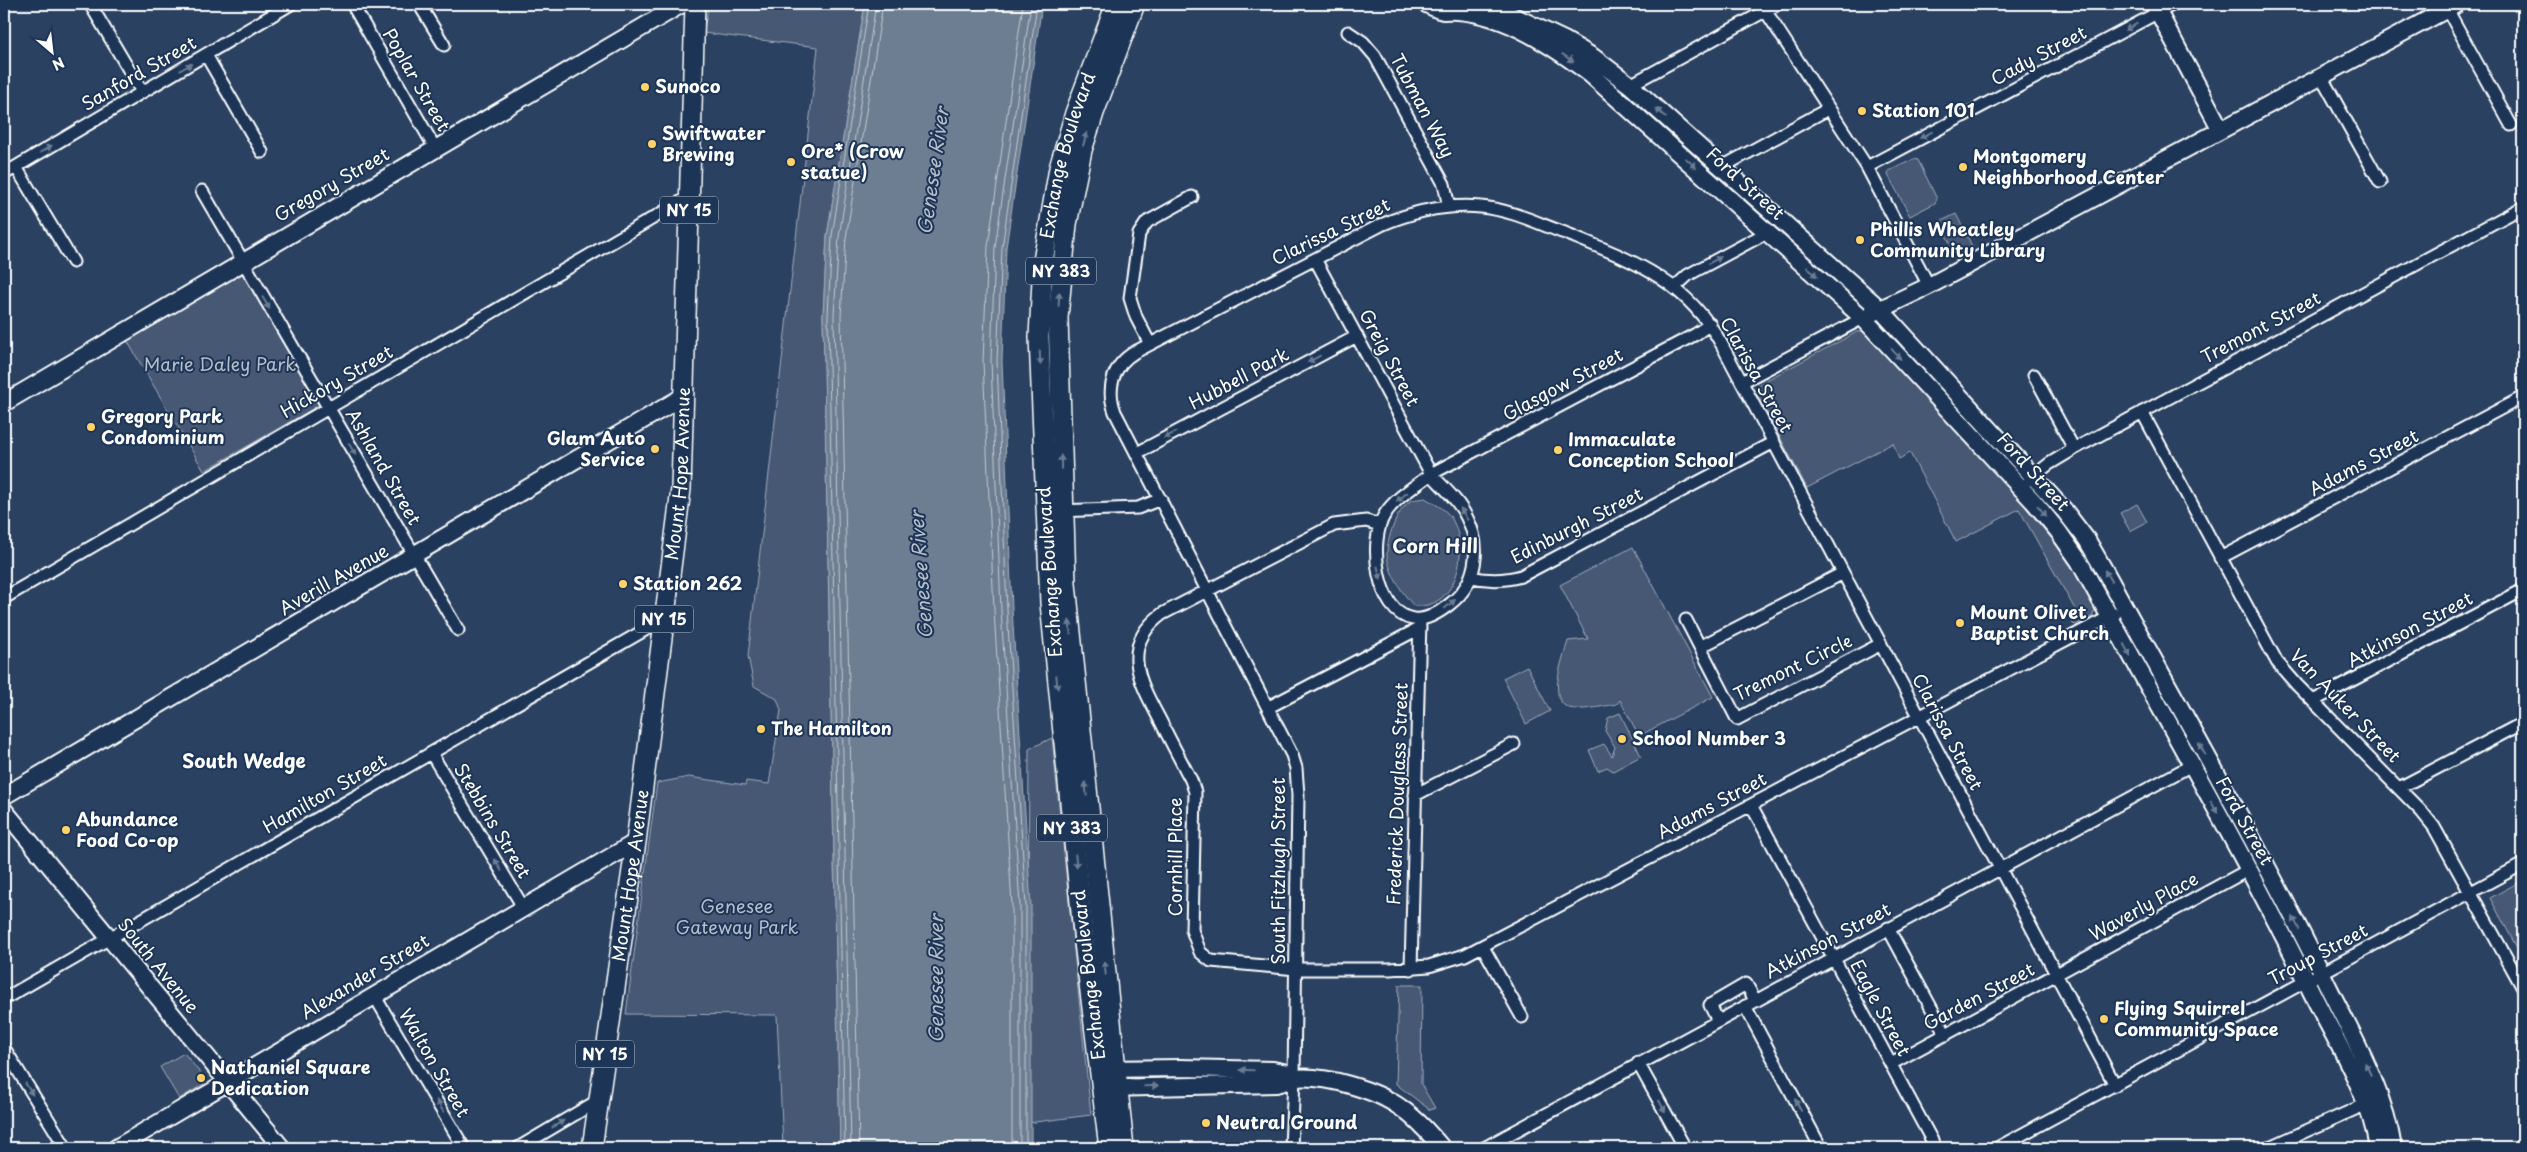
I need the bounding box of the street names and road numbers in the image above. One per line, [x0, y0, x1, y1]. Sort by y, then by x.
street label: Cady Street [1986, 18, 2091, 91]
street label: Poplar Street [377, 23, 458, 136]
street label: Sanford Street [76, 29, 201, 117]
street label: Tubman Way [1385, 48, 1462, 162]
street label: Exchange Boulevard [1032, 68, 1101, 240]
street label: Gregory Street [269, 140, 394, 228]
street label: Ford Street [1701, 140, 1791, 226]
street label: Clarissa Street [1267, 190, 1394, 271]
road number: NY 15 [660, 196, 718, 224]
road number: NY 383 [1026, 258, 1096, 284]
street label: Tremont Street [2196, 284, 2325, 370]
street label: Greig Street [1353, 304, 1427, 411]
street label: Clarissa Street [1714, 311, 1800, 437]
street label: Hickory Street [275, 338, 397, 424]
street label: Hubbell Park [1183, 340, 1293, 415]
street label: Glasgow Street [1497, 341, 1627, 427]
street label: Mount Hope Avenue [657, 387, 696, 562]
street label: Ashland Street [340, 403, 429, 530]
street label: Adams Street [2304, 421, 2423, 502]
street label: Ford Street [1991, 426, 2077, 516]
street label: Edinburgh Street [1506, 480, 1647, 570]
street label: Exchange Boulevard [1029, 486, 1068, 658]
street label: Averill Avenue [273, 536, 393, 621]
street label: Atkinson Street [2342, 584, 2477, 673]
road number: NY 15 [635, 606, 693, 632]
street label: Tremont Circle [1728, 626, 1856, 707]
street label: Van Auker Street [2285, 642, 2408, 768]
street label: Clarissa Street [1906, 668, 1990, 795]
street label: Frederick Douglass Street [1379, 682, 1414, 906]
street label: Hamilton Street [257, 746, 391, 839]
street label: Stebbins Street [448, 757, 538, 883]
street label: Adams Street [1652, 764, 1771, 845]
street label: Ford Street [2210, 771, 2281, 870]
street label: South Fitzhugh Street [1264, 777, 1291, 965]
street label: Mount Hope Avenue [604, 788, 655, 963]
street label: Cornhill Place [1161, 797, 1188, 917]
road number: NY 383 [1037, 814, 1107, 841]
street label: Waverly Place [2084, 865, 2203, 947]
street label: Exchange Boulevard [1064, 889, 1111, 1062]
street label: Atkinson Street [1760, 895, 1895, 984]
street label: South Avenue [112, 911, 206, 1019]
street label: Troup Street [2263, 916, 2372, 991]
street label: Alexander Street [295, 927, 434, 1025]
street label: Eagle Street [1844, 954, 1918, 1061]
street label: Garden Street [1918, 955, 2039, 1036]
street label: Walton Street [393, 1003, 477, 1122]
road number: NY 15 [576, 1040, 634, 1068]

